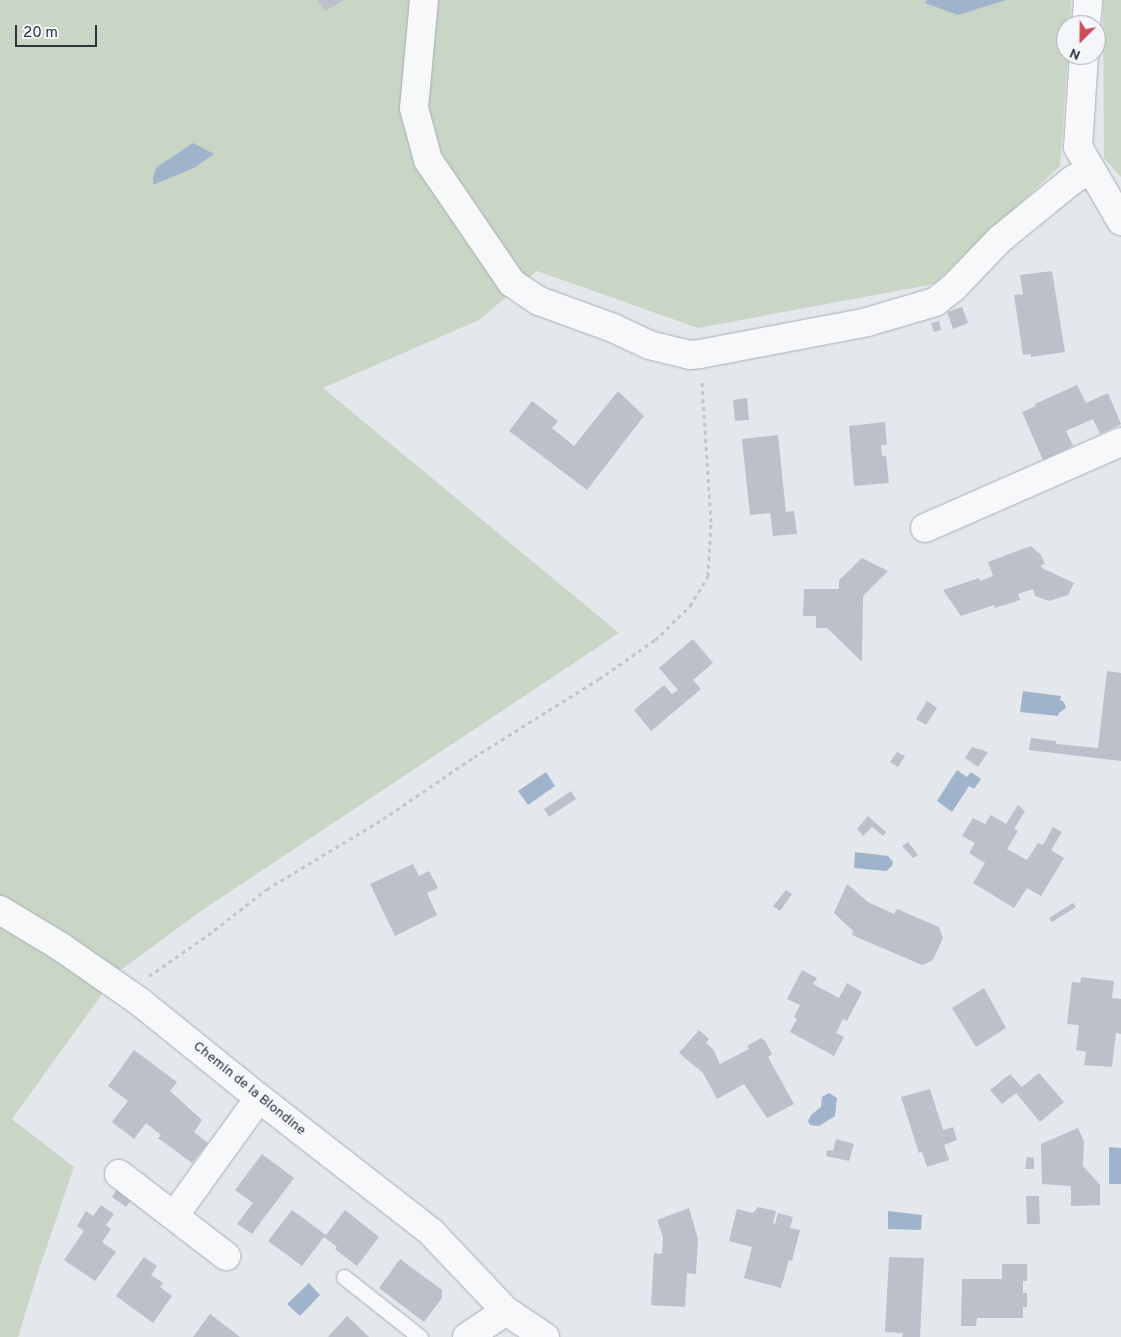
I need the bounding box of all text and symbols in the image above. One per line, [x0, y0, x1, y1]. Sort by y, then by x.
scale bar [18, 15, 100, 47]
north arrow [1056, 15, 1106, 65]
text: 20 m [23, 24, 58, 43]
text: N [1067, 44, 1083, 63]
street label: Chemin de la Blondine [189, 1038, 309, 1140]

